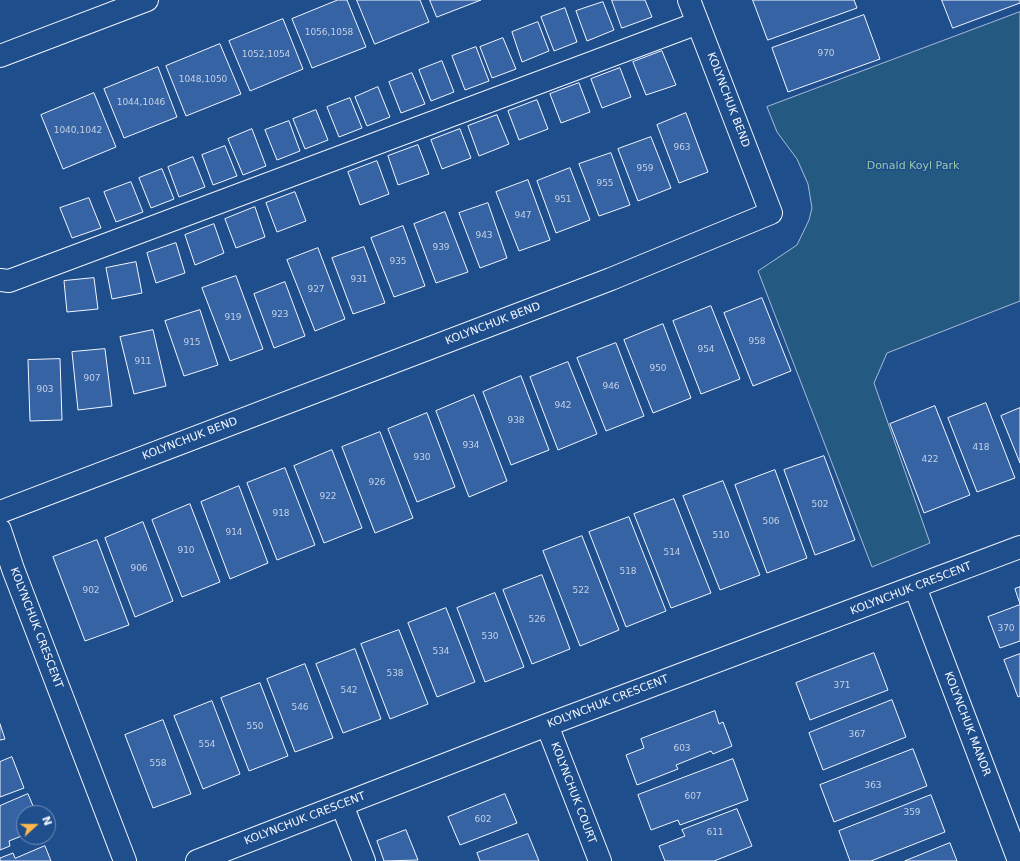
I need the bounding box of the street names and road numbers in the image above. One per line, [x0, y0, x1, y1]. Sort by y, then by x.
street label: KOLYNCHUK BEND [704, 51, 752, 149]
street label: KOLYNCHUK BEND [444, 300, 542, 348]
street label: KOLYNCHUK BEND [141, 415, 239, 463]
street label: KOLYNCHUK CRESCENT [849, 560, 973, 618]
street label: KOLYNCHUK CRESCENT [7, 566, 65, 690]
street label: KOLYNCHUK MANOR [941, 670, 993, 778]
street label: KOLYNCHUK CRESCENT [546, 673, 670, 731]
street label: KOLYNCHUK COURT [548, 740, 598, 846]
street label: KOLYNCHUK CRESCENT [243, 790, 367, 848]

